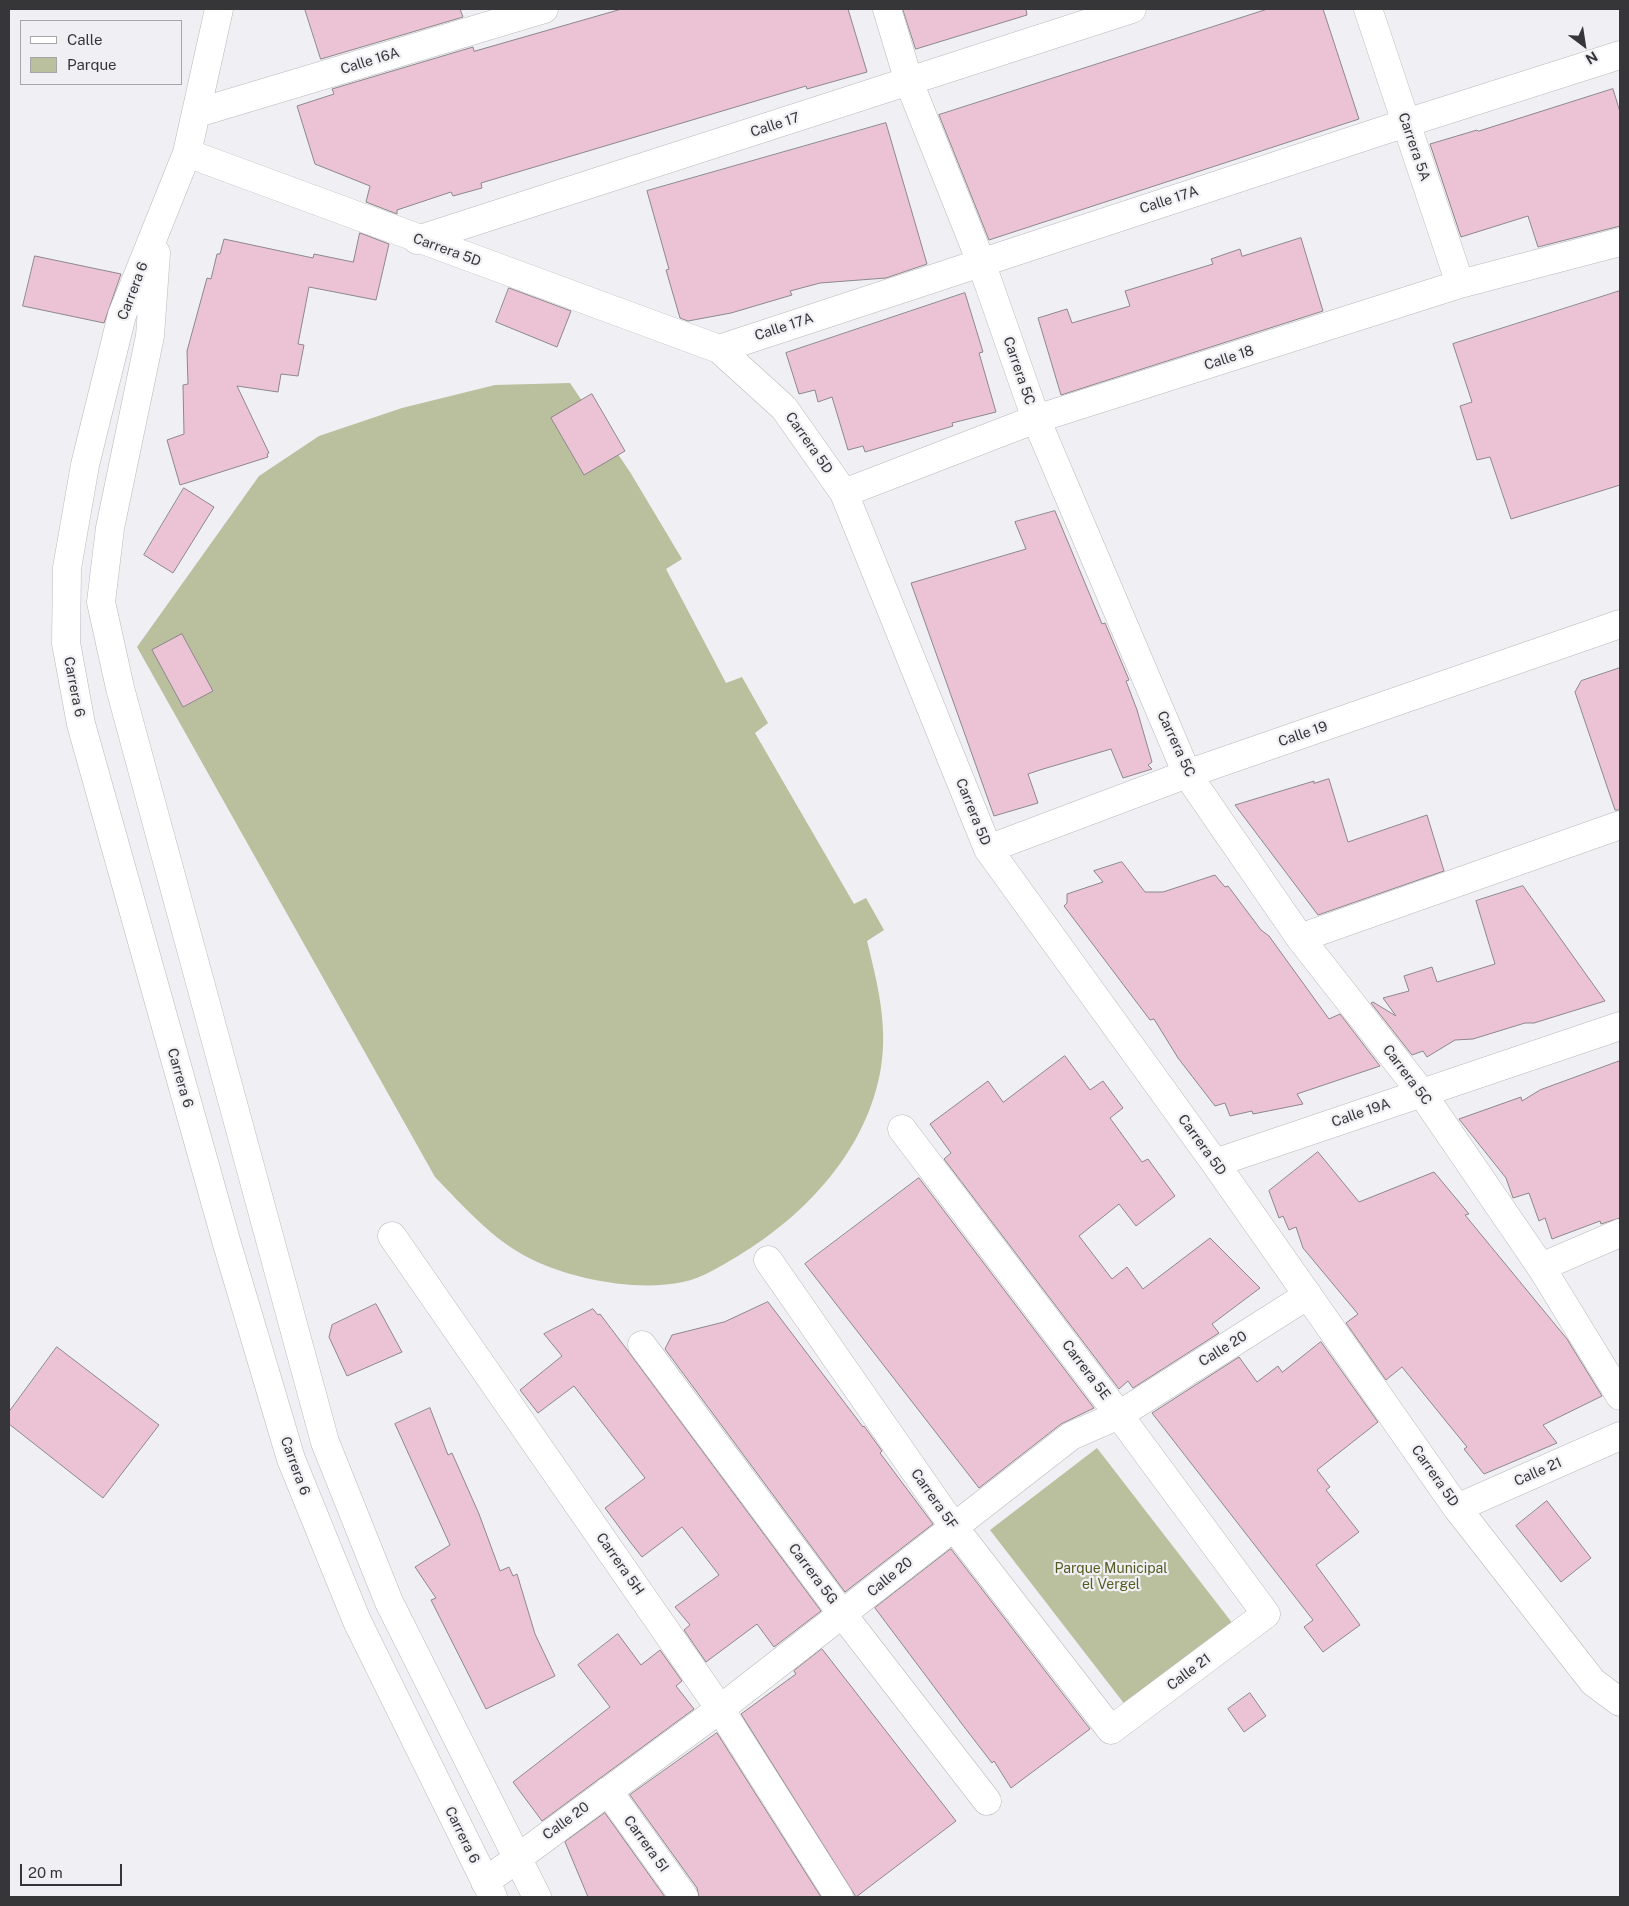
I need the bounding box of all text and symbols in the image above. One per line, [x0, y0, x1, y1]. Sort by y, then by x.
legend [20, 20, 182, 85]
north arrow [1559, 20, 1609, 70]
text: Calle [67, 31, 103, 48]
street label: Calle 16A [338, 44, 402, 78]
text: N [1583, 48, 1601, 68]
text: Parque [67, 56, 117, 73]
street label: Calle 17 [748, 109, 802, 141]
street label: Carrera 5A [1394, 111, 1434, 183]
street label: Calle 17A [1138, 183, 1200, 217]
street label: Carrera 5D [411, 230, 483, 270]
street label: Carrera 6 [114, 259, 152, 323]
street label: Calle 17A [753, 310, 815, 344]
street label: Carrera 5C [999, 335, 1039, 407]
street label: Calle 18 [1202, 342, 1256, 374]
street label: Carrera 5D [782, 409, 836, 477]
street label: Carrera 6 [60, 655, 88, 719]
street label: Carrera 5C [1153, 708, 1199, 780]
street label: Calle 19 [1276, 718, 1330, 750]
street label: Carrera 5D [952, 776, 994, 848]
street label: Carrera 5C [1379, 1042, 1435, 1108]
street label: Carrera 6 [164, 1046, 196, 1110]
street label: Calle 19A [1329, 1095, 1393, 1131]
street label: Carrera 5D [1174, 1111, 1230, 1179]
street label: Calle 20 [1196, 1328, 1250, 1370]
street label: Carrera 5E [1058, 1337, 1114, 1403]
street label: Carrera 6 [277, 1434, 313, 1498]
street label: Carrera 5D [1408, 1442, 1462, 1510]
street label: Calle 21 [1511, 1454, 1565, 1490]
street label: Carrera 5F [907, 1466, 961, 1532]
street label: Carrera 5H [592, 1530, 648, 1598]
street label: Carrera 5G [785, 1540, 841, 1608]
street label: Calle 20 [864, 1554, 916, 1600]
park label: Parque Municipal el Vergel [1054, 1561, 1168, 1594]
street label: Calle 21 [1164, 1650, 1214, 1694]
street label: Calle 20 [539, 1798, 593, 1844]
street label: Carrera 6 [441, 1804, 483, 1866]
street label: Carrera 5I [620, 1813, 672, 1875]
scale bar [22, 1854, 125, 1886]
text: 20 m [28, 1864, 63, 1881]

